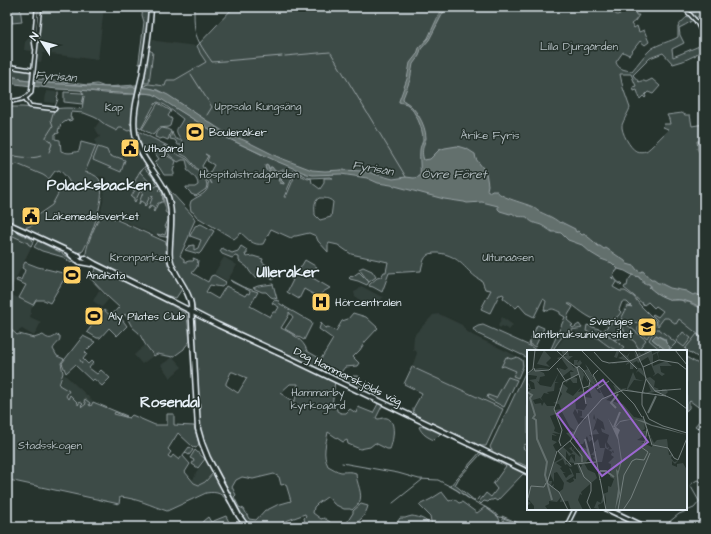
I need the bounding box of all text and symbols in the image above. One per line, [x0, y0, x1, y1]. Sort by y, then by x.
north arrow [22, 22, 62, 62]
text: N [26, 29, 42, 44]
park label: Lilla Djurgården [540, 39, 618, 55]
water label: Fyrisån [35, 66, 78, 87]
park label: Uppsala Kungsäng [215, 99, 302, 115]
park label: Kap [105, 100, 123, 115]
sports icon: Bouleråker [184, 121, 206, 143]
place label: Bouleråker [209, 125, 267, 140]
park label: Årike Fyris [461, 128, 520, 144]
public building icon: Uthgård [119, 137, 141, 159]
place label: Uthgård [144, 141, 183, 157]
water label: Fyrisån [351, 157, 396, 181]
water label: Övre Föret [421, 166, 488, 183]
park label: Hospitalsträdgården [199, 167, 299, 183]
district label: Polacksbacken [47, 175, 152, 196]
public building icon: Läkemedelsverket [20, 205, 42, 227]
place label: Läkemedelsverket [45, 209, 140, 224]
park label: Kronparken [110, 250, 171, 265]
park label: Ultunaåsen [482, 250, 534, 265]
district label: Ulleråker [257, 262, 320, 283]
sports icon: Anahata [61, 264, 83, 286]
place label: Anahata [86, 268, 126, 283]
hospital icon: Hörcentralen [310, 291, 332, 313]
place label: Hörcentralen [335, 295, 402, 310]
sports icon: Aly Pilates Club [83, 305, 105, 327]
place label: Aly Pilates Club [108, 309, 185, 325]
place label: Sveriges lantbruksuniversitet [533, 314, 634, 342]
school or university icon: Sveriges lantbruksuniversitet [636, 316, 658, 338]
street label: Dag Hammarskjölds väg [291, 344, 405, 410]
inset map [527, 350, 687, 510]
park label: Hammarby kyrkogård [291, 385, 346, 414]
district label: Rosendal [140, 392, 201, 413]
park label: Stadsskogen [18, 438, 82, 454]

